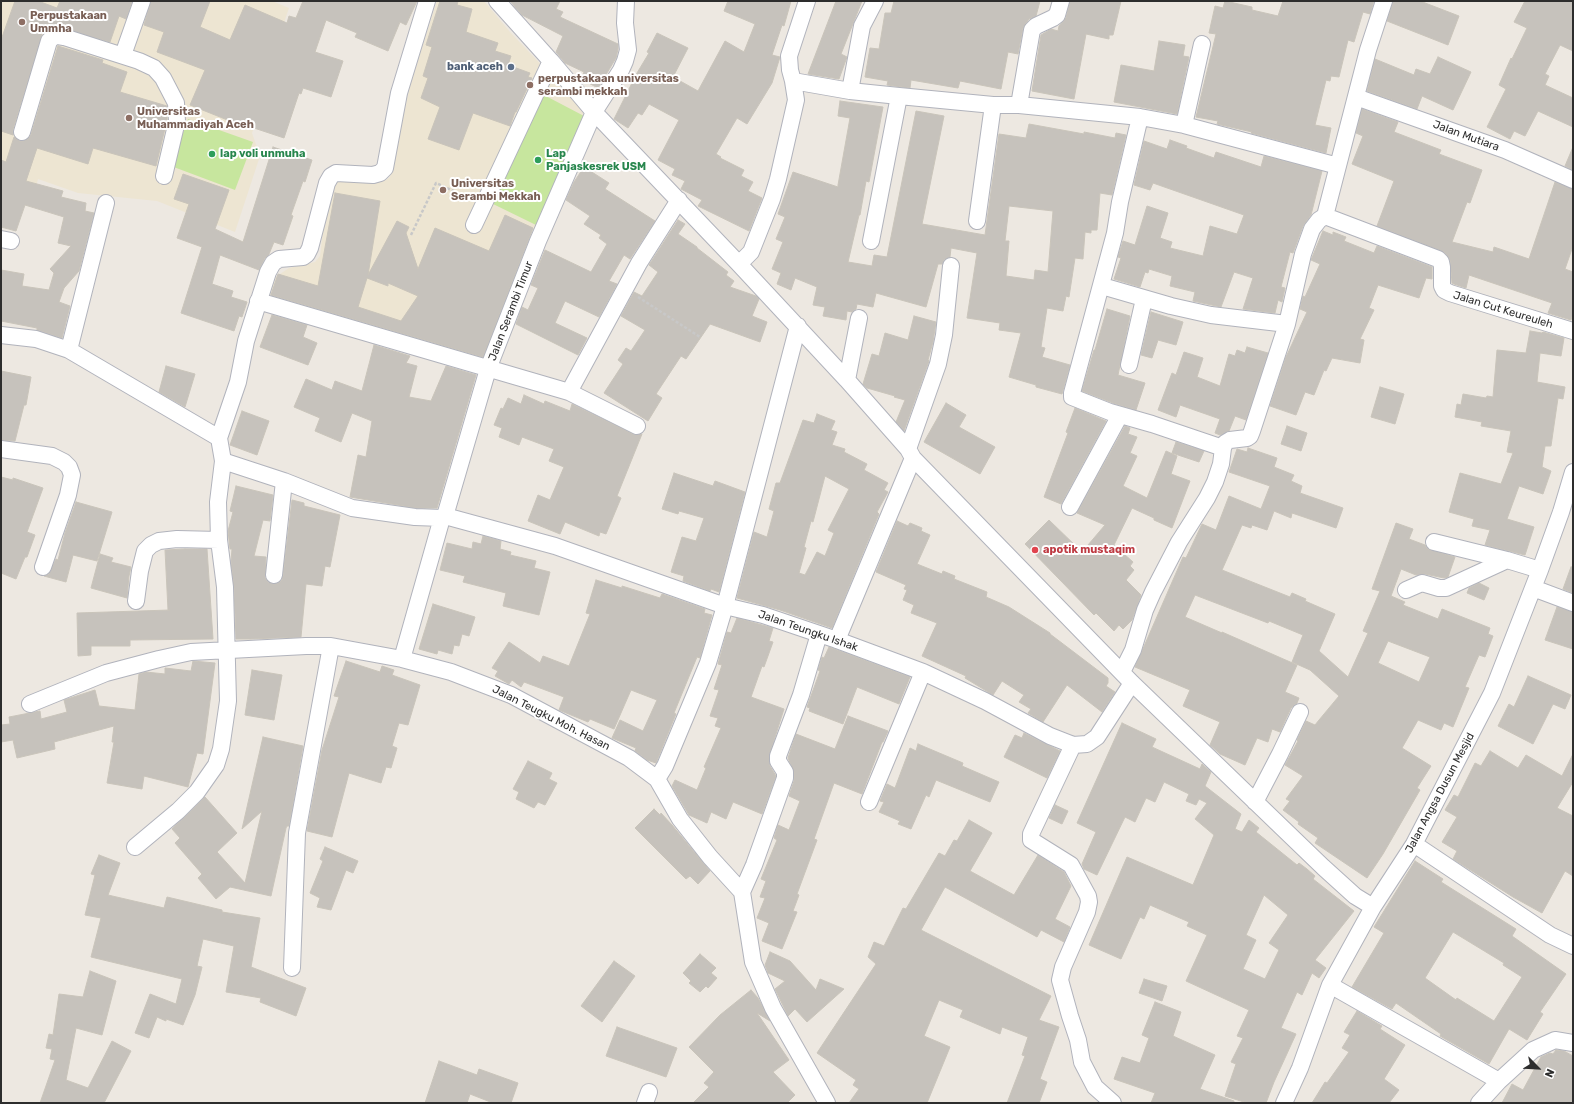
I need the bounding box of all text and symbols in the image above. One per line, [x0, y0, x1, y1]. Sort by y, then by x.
place label: Perpustakaan Ummha [30, 9, 107, 35]
marker: Perpustakaan Ummha [17, 17, 27, 27]
place label: bank aceh [447, 60, 503, 74]
marker: bank aceh [506, 62, 516, 72]
place label: perpustakaan universitas serambi mekkah [538, 72, 679, 98]
marker: perpustakaan universitas serambi mekkah [525, 80, 535, 90]
place label: Universitas Muhammadiyah Aceh [137, 105, 254, 131]
marker: Universitas Muhammadiyah Aceh [124, 113, 134, 123]
street label: Jalan Mutiara [1431, 118, 1501, 154]
place label: lap voli unmuha [220, 147, 305, 161]
place label: Lap Panjaskesrek USM [546, 147, 646, 173]
marker: lap voli unmuha [207, 149, 217, 159]
marker: Lap Panjaskesrek USM [533, 155, 543, 165]
place label: Universitas Serambi Mekkah [451, 177, 541, 203]
marker: Universitas Serambi Mekkah [438, 185, 448, 195]
street label: Jalan Serambi Timur [486, 259, 536, 363]
street label: Jalan Cut Keureuleh [1452, 289, 1554, 331]
place label: apotik mustaqim [1043, 543, 1135, 557]
marker: apotik mustaqim [1030, 545, 1040, 555]
street label: Jalan Teungku Ishak [756, 608, 860, 654]
street label: Jalan Teugku Moh. Hasan [490, 683, 612, 753]
street label: Jalan Angsa Dusun Mesjid [1403, 731, 1477, 855]
north arrow [1518, 1048, 1558, 1088]
text: N [1542, 1067, 1557, 1079]

